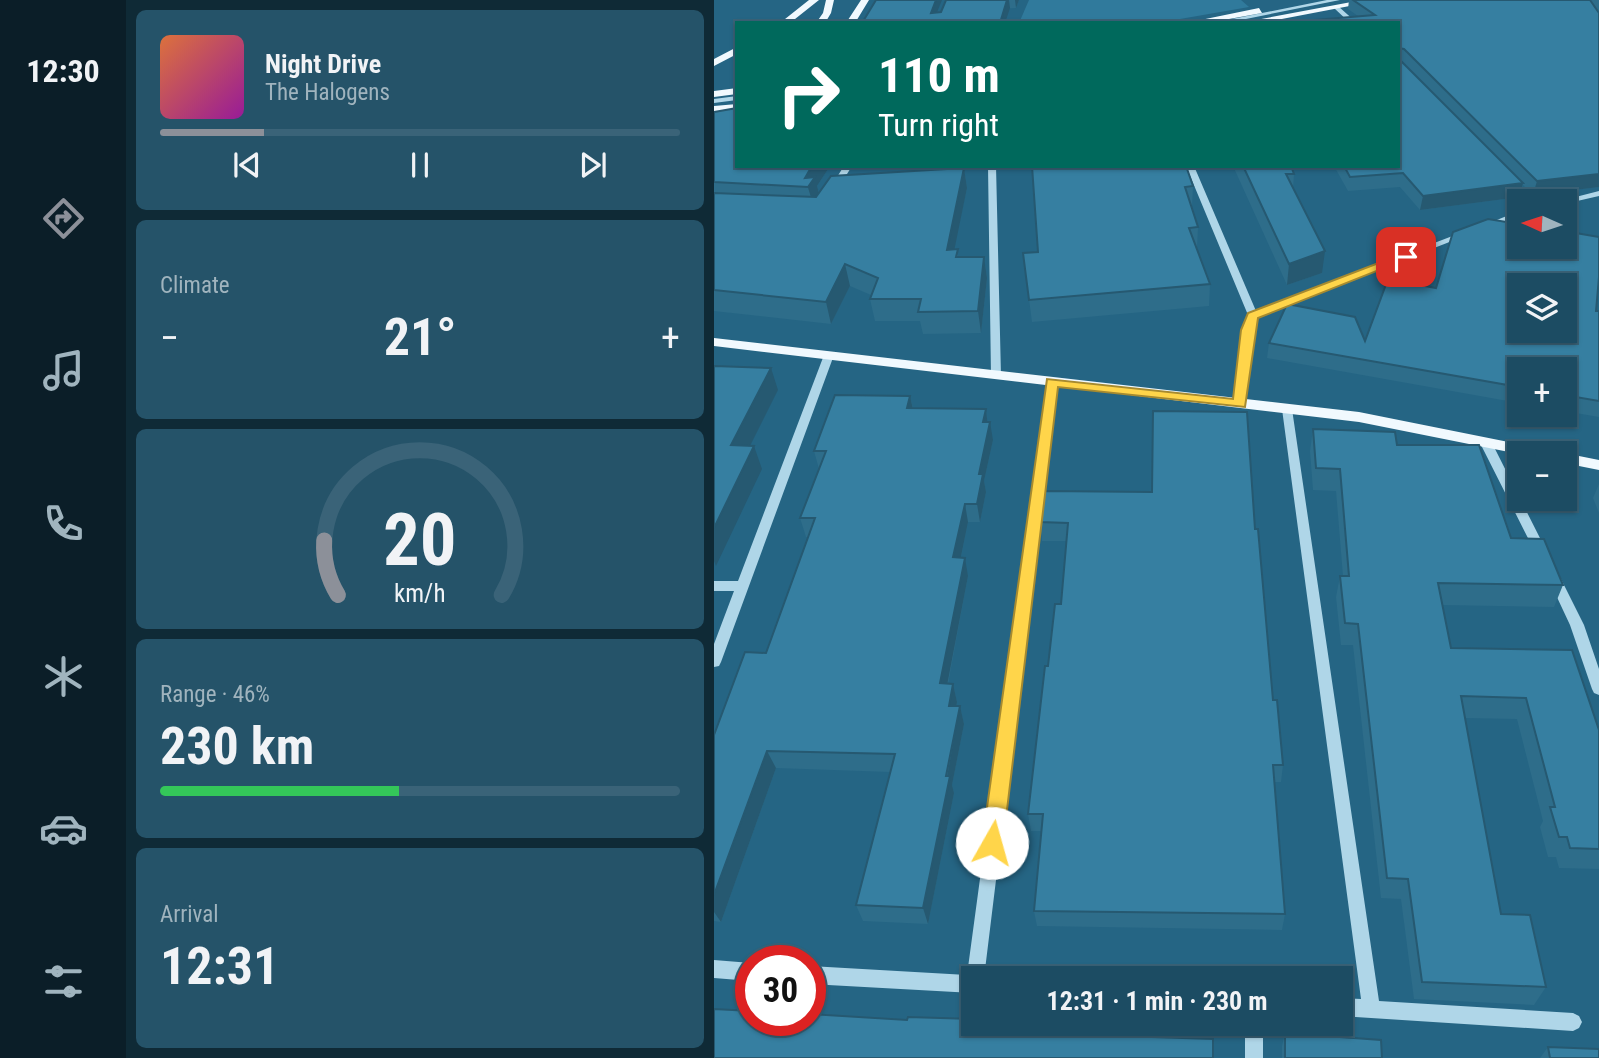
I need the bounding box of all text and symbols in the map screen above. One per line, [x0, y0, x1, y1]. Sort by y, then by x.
text: 110 m [878, 47, 1000, 104]
text: Night Drive [265, 49, 381, 79]
icon: right [763, 49, 854, 140]
text: 12:30 [26, 52, 100, 90]
text: The Halogens [265, 79, 390, 106]
text: Turn right [878, 106, 999, 144]
icon: previous [228, 146, 266, 184]
icon: pause [401, 146, 439, 184]
icon: next [574, 146, 612, 184]
north arrow [1507, 189, 1577, 259]
map controls [1507, 189, 1577, 511]
icon: directions [39, 194, 88, 243]
pin [1376, 227, 1436, 287]
icon: arrive [1387, 238, 1425, 276]
text: Climate [160, 272, 230, 299]
button: layers [1507, 273, 1577, 343]
text: 21° [384, 307, 456, 368]
text: − [160, 316, 179, 360]
text: + [661, 316, 680, 360]
icon: music [39, 346, 88, 395]
button: + [1507, 357, 1577, 427]
button: − [1507, 441, 1577, 511]
text: 20 [383, 497, 457, 583]
icon: phone [39, 499, 88, 548]
text: km/h [394, 579, 446, 608]
icon: climate [39, 652, 88, 701]
text: Range · 46% [160, 681, 270, 708]
text: 230 km [160, 716, 314, 777]
icon: car [39, 804, 88, 853]
position arrow [955, 806, 1029, 880]
text: Arrival [160, 901, 219, 928]
text: 12:31 [160, 936, 279, 997]
speed limit sign: 30 [735, 945, 826, 1036]
icon: filters [39, 957, 88, 1006]
text: 12:31 · 1 min · 230 m [1047, 986, 1267, 1016]

